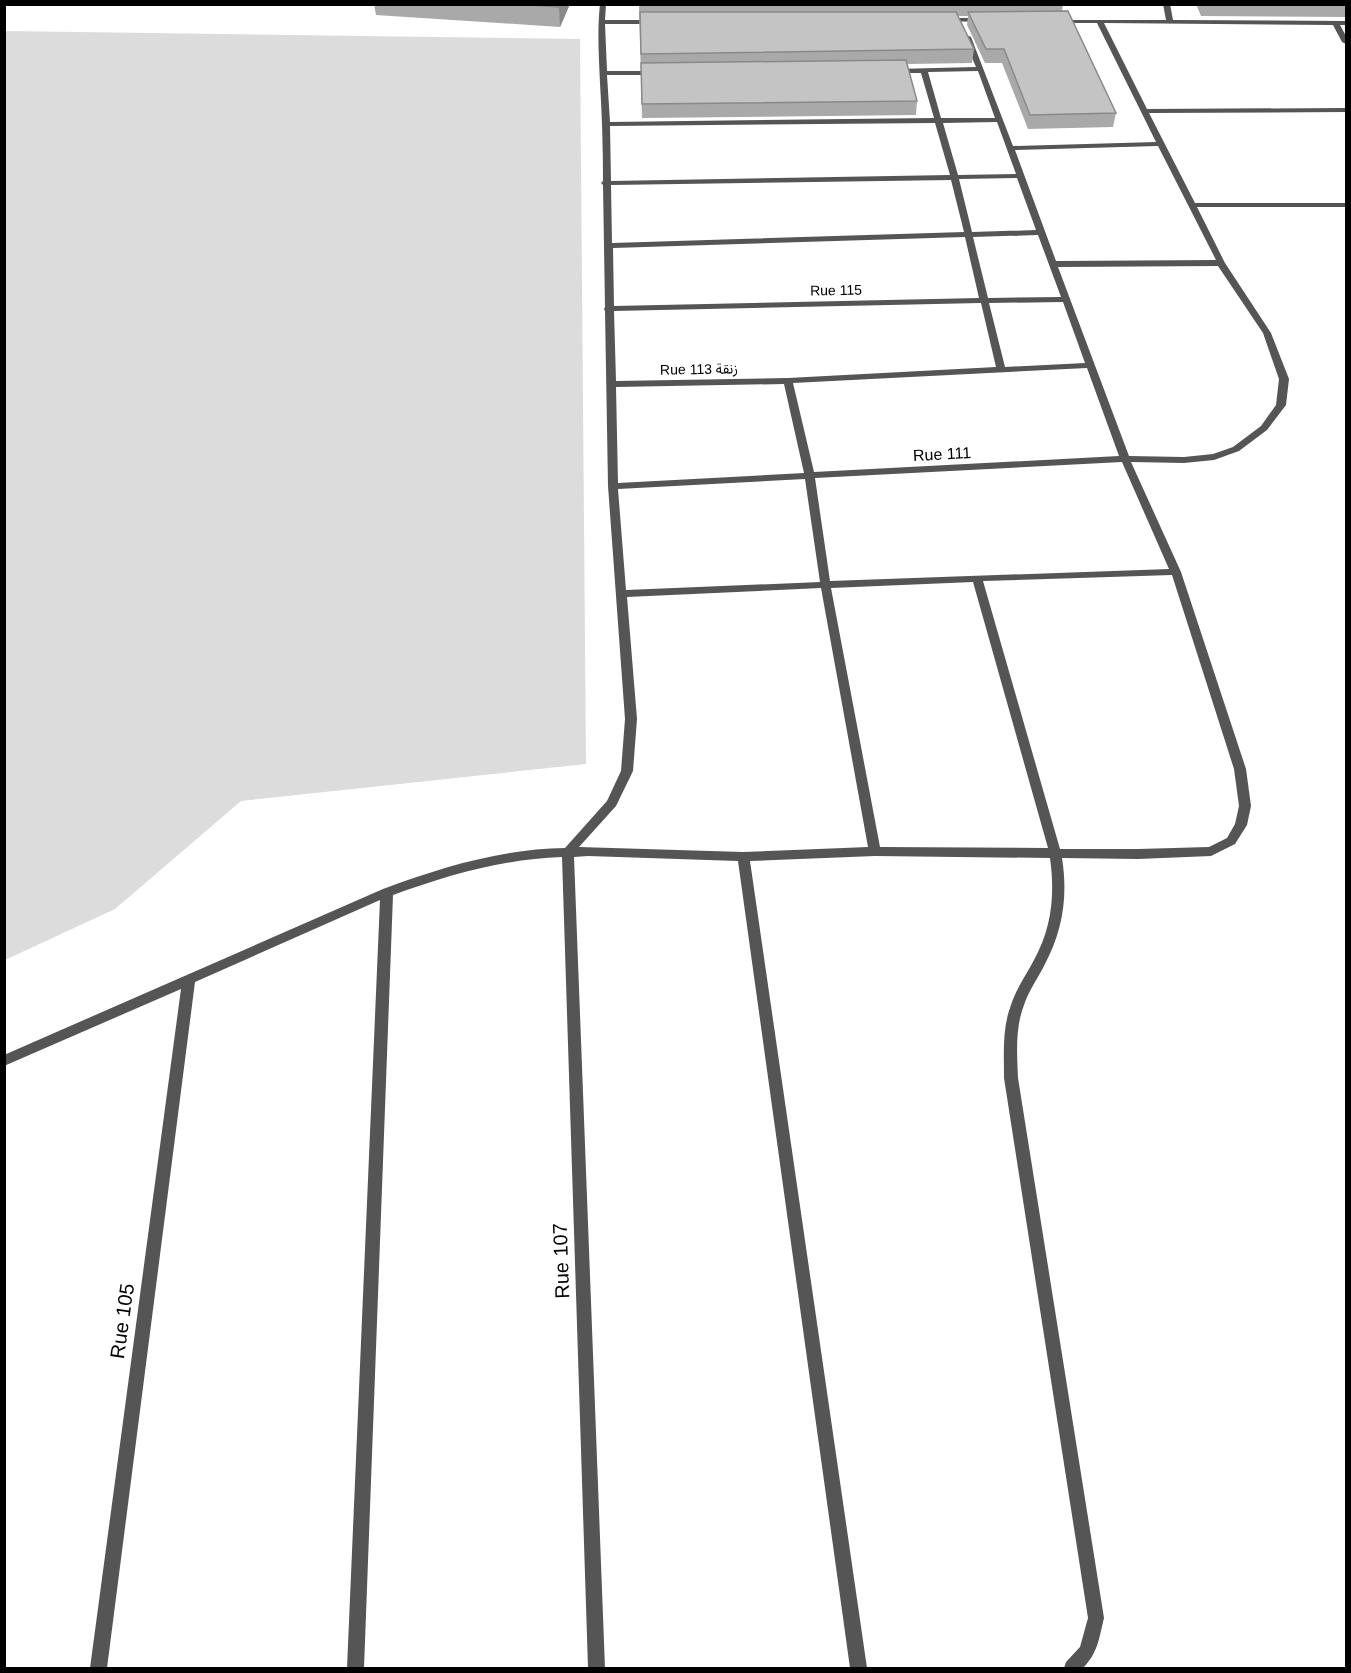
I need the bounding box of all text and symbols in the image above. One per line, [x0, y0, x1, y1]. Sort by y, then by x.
street label: Rue 115 [810, 282, 862, 298]
street label: Rue 113 زنقة [660, 360, 738, 379]
street label: Rue 111 [913, 444, 972, 464]
street label: Rue 107 [549, 1223, 573, 1299]
street label: Rue 105 [106, 1282, 138, 1360]

